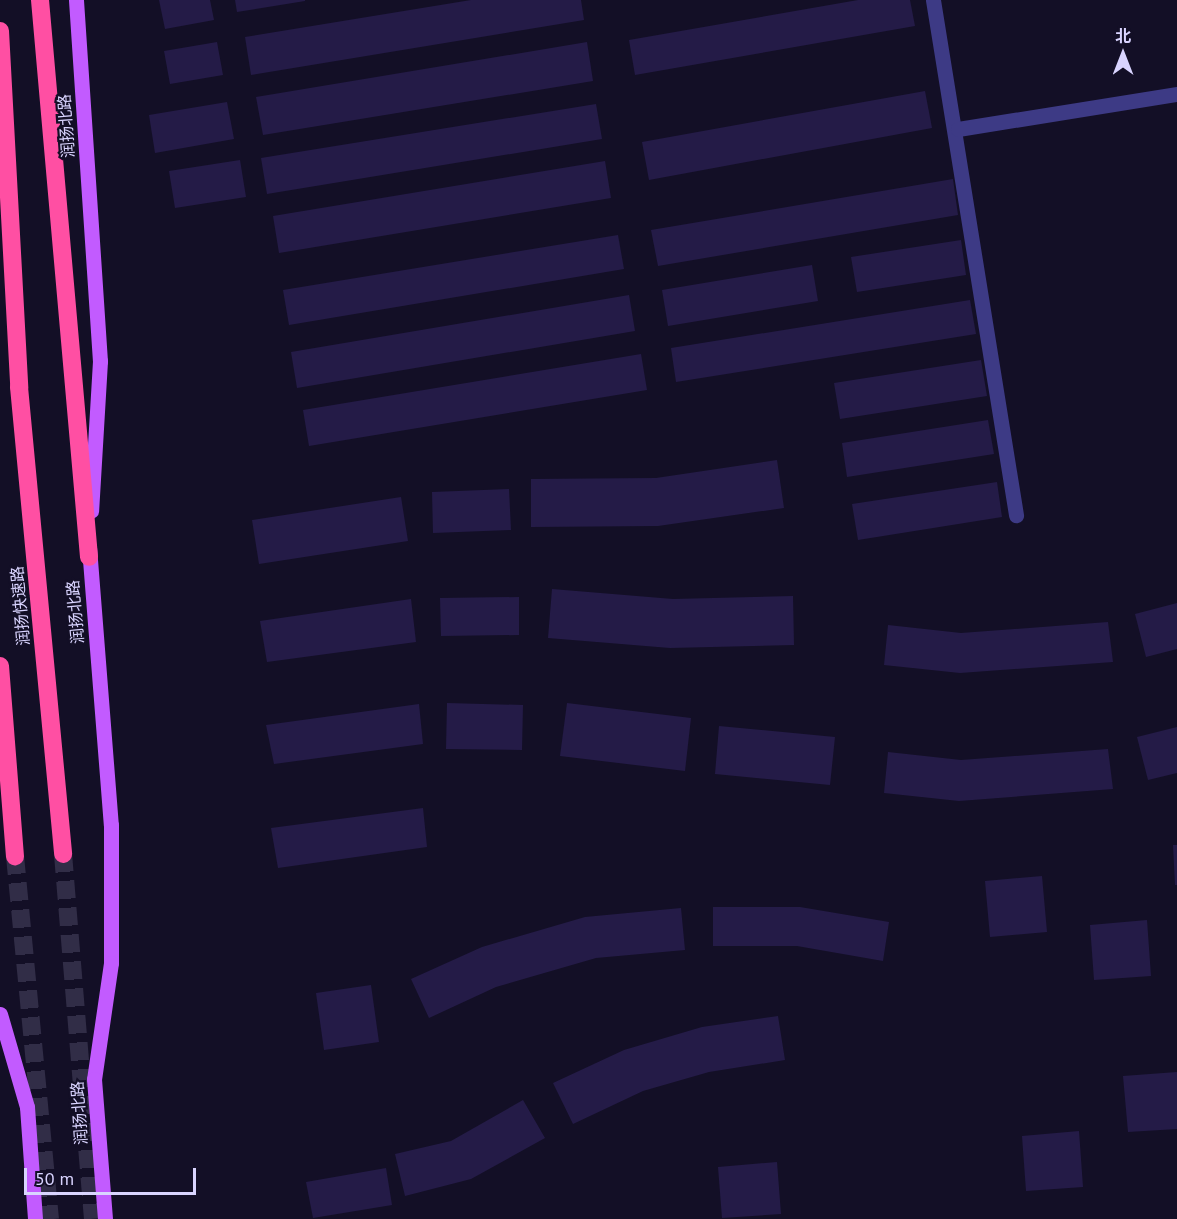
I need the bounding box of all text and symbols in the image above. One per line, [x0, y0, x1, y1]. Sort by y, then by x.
north arrow [1093, 24, 1153, 84]
text: 北 [1115, 26, 1131, 46]
street label: 润扬北路 [54, 93, 78, 159]
street label: 润扬快速路 [7, 565, 33, 647]
street label: 润扬北路 [63, 579, 87, 645]
street label: 润扬北路 [67, 1080, 91, 1146]
scale bar [27, 1156, 200, 1194]
text: 50 m [35, 1167, 74, 1190]

